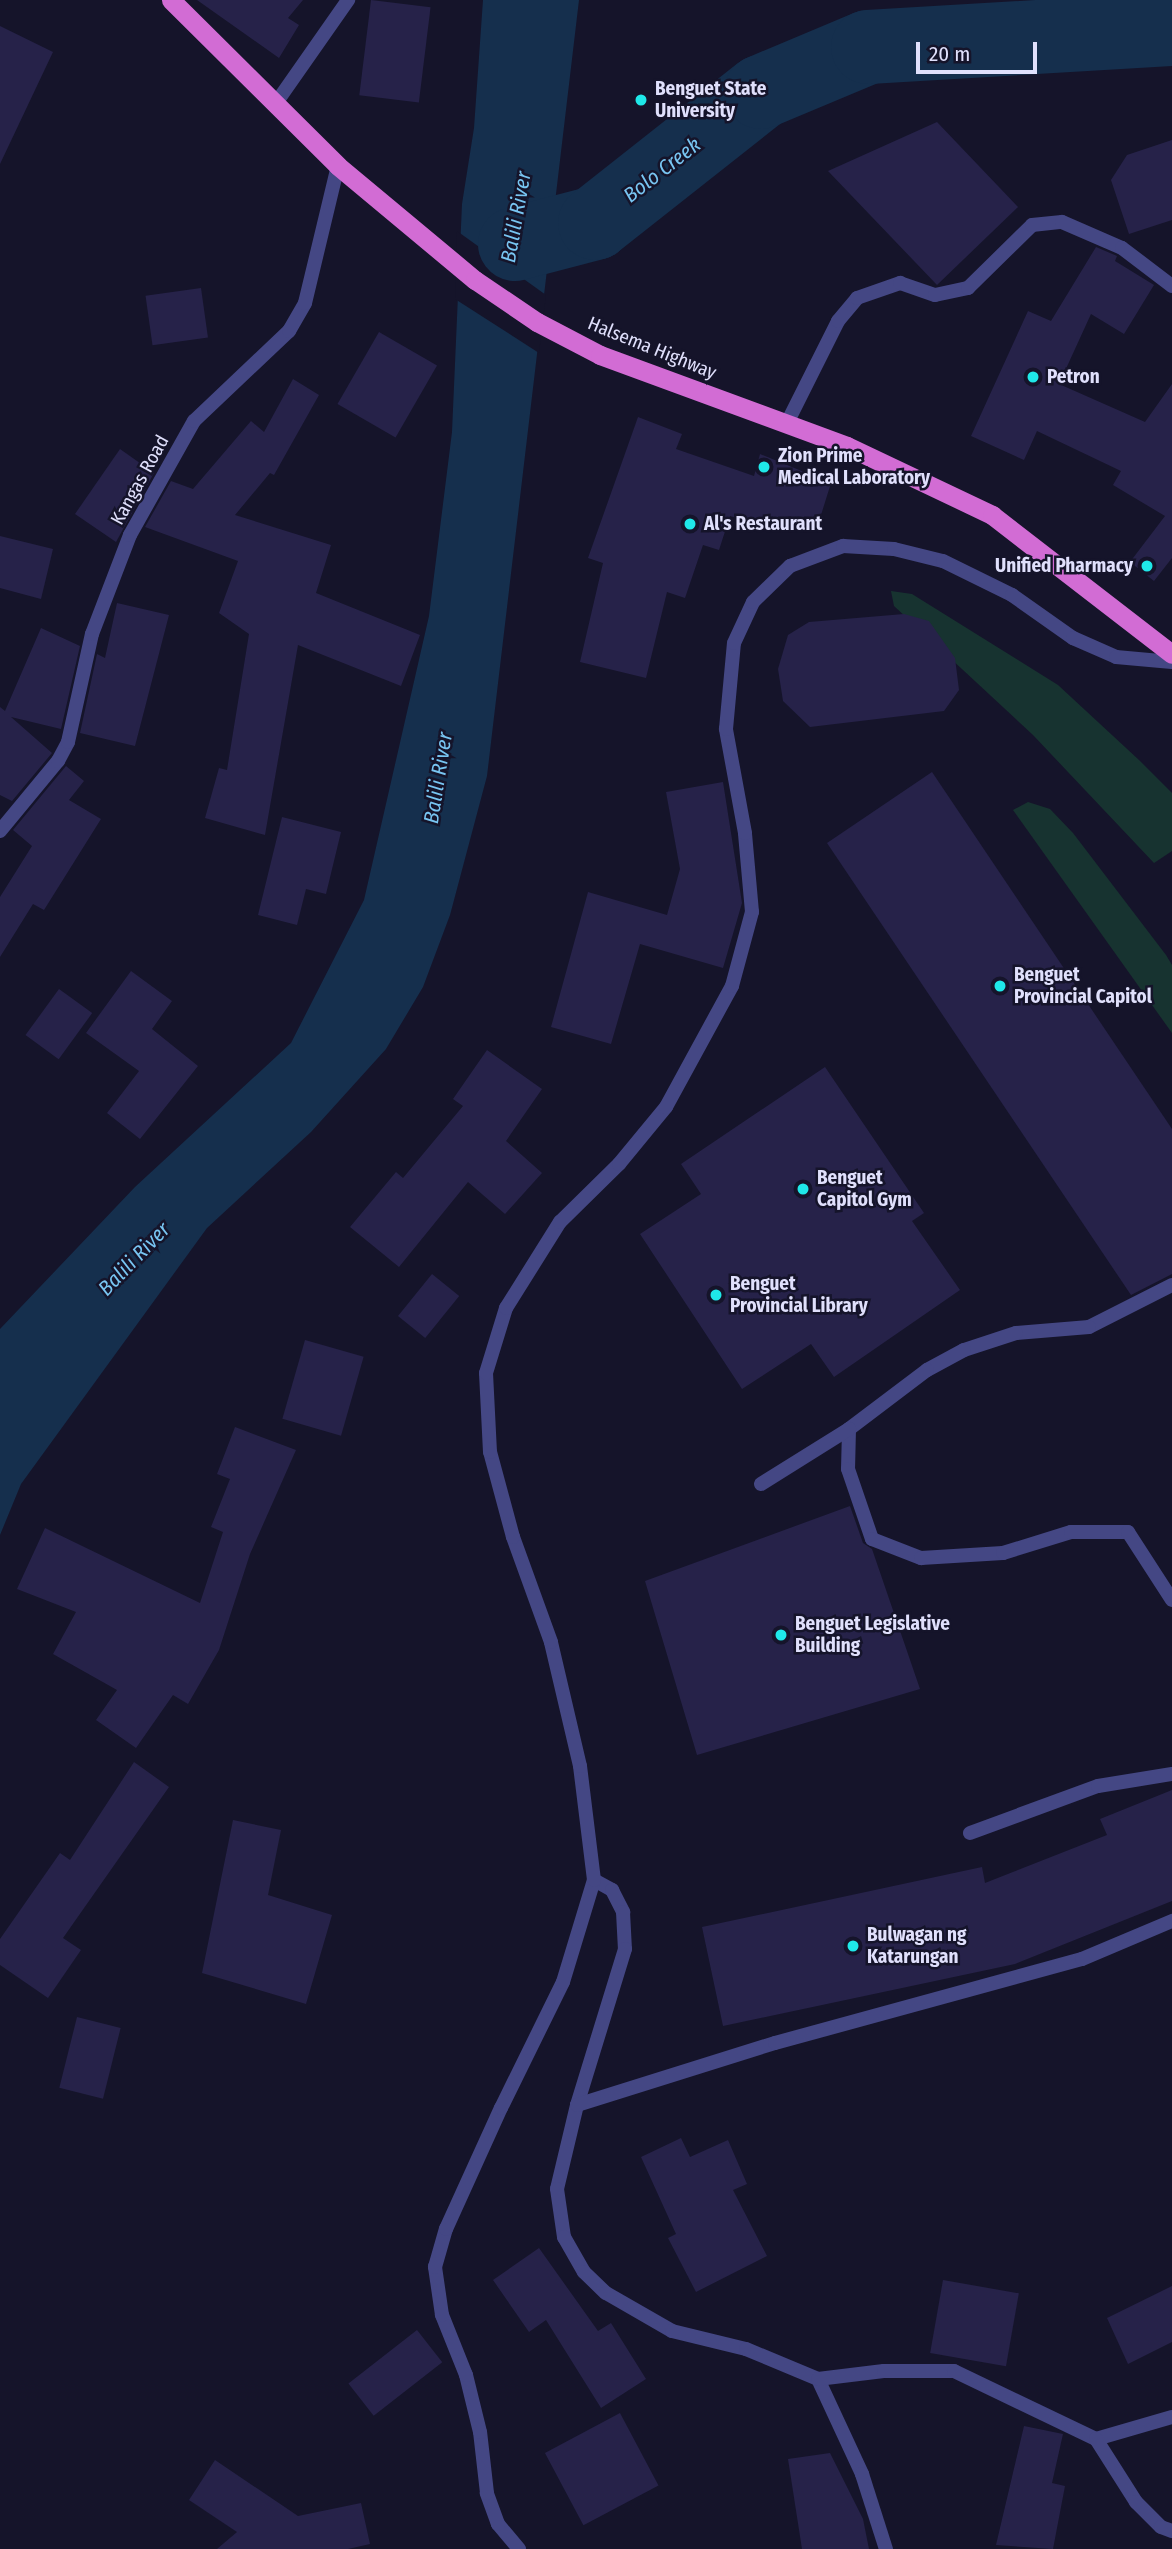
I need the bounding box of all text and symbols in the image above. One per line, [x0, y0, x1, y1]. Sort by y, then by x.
scale bar [920, 28, 1041, 72]
text: 20 m [929, 41, 970, 67]
place label: Benguet State University [655, 78, 766, 122]
marker: Benguet State University [633, 92, 649, 108]
water label: Bolo Creek [618, 132, 706, 208]
water label: Balili River [496, 170, 536, 264]
street label: Halsema Highway [584, 312, 720, 384]
place label: Petron [1047, 366, 1100, 388]
marker: Petron [1025, 369, 1041, 385]
street label: Kangas Road [106, 431, 174, 529]
place label: Zion Prime Medical Laboratory [778, 445, 930, 489]
marker: Zion Prime Medical Laboratory [756, 459, 772, 475]
place label: Al's Restaurant [704, 513, 822, 535]
marker: Al's Restaurant [682, 516, 698, 532]
place label: Unified Pharmacy [995, 555, 1133, 577]
marker: Unified Pharmacy [1139, 558, 1155, 574]
water label: Balili River [418, 731, 458, 825]
place label: Benguet Provincial Capitol [1014, 964, 1152, 1008]
marker: Benguet Provincial Capitol [992, 978, 1008, 994]
place label: Benguet Capitol Gym [817, 1167, 912, 1211]
marker: Benguet Capitol Gym [795, 1181, 811, 1197]
water label: Balili River [93, 1217, 175, 1301]
place label: Benguet Provincial Library [730, 1273, 868, 1317]
marker: Benguet Provincial Library [708, 1287, 724, 1303]
place label: Benguet Legislative Building [795, 1613, 950, 1657]
marker: Benguet Legislative Building [773, 1627, 789, 1643]
place label: Bulwagan ng Katarungan [867, 1924, 966, 1968]
marker: Bulwagan ng Katarungan [845, 1938, 861, 1954]

